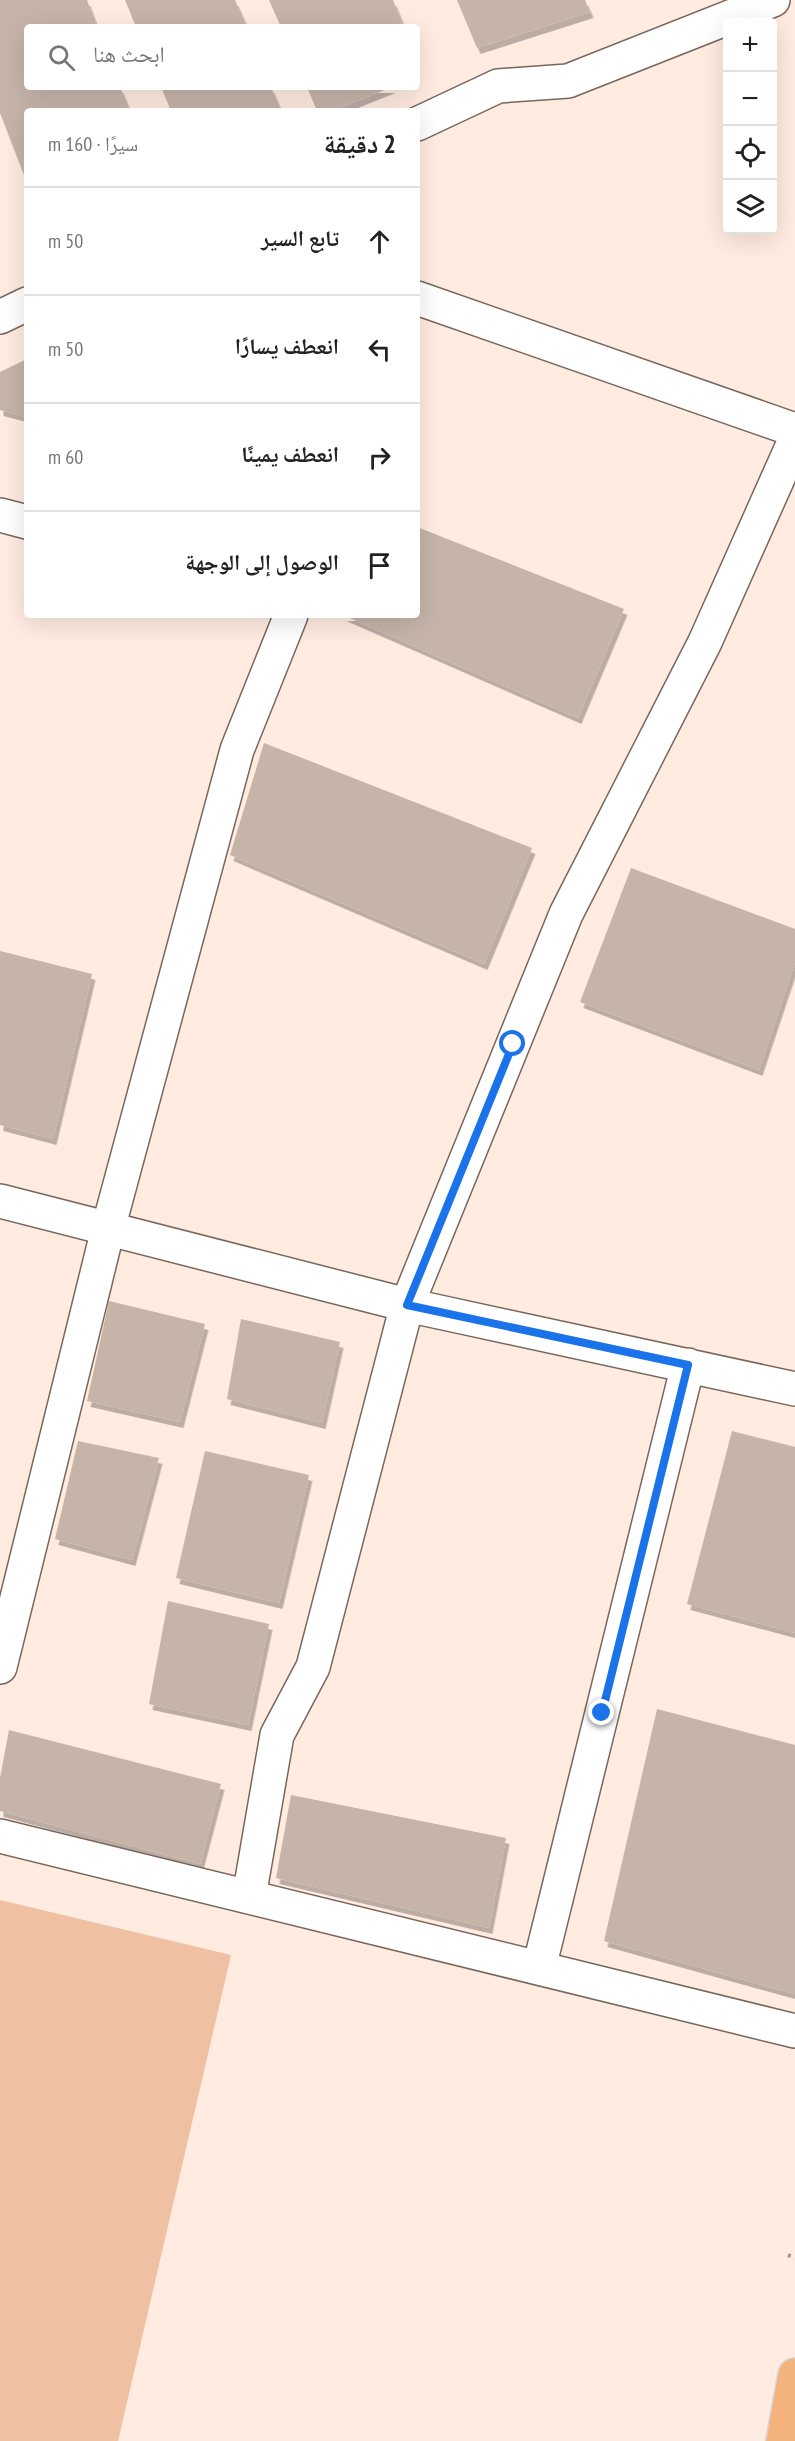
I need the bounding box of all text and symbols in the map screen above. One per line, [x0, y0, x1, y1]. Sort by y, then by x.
map controls [723, 18, 777, 234]
button: + [723, 18, 777, 72]
search box [24, 24, 420, 90]
text: ابحث هنا [93, 40, 165, 68]
icon: search [45, 41, 78, 74]
button: − [723, 72, 777, 126]
button: locate [723, 126, 777, 180]
text: 2 دقيقة [324, 127, 396, 160]
text: سيرًا · 160 m [48, 131, 138, 157]
button: layers [723, 180, 777, 234]
text: تابع السير [261, 224, 339, 252]
icon: ahead [363, 225, 396, 258]
text: 50 m [48, 228, 83, 254]
text: انعطف يسارًا [235, 332, 339, 360]
icon: left [363, 333, 396, 366]
text: 50 m [48, 336, 83, 362]
text: انعطف يمينًا [241, 440, 339, 468]
icon: right [363, 441, 396, 474]
text: 60 m [48, 444, 83, 470]
text: الوصول إلى الوجهة [185, 548, 339, 576]
icon: arrive [363, 549, 396, 582]
route start [499, 1030, 525, 1056]
route end [588, 1699, 614, 1725]

